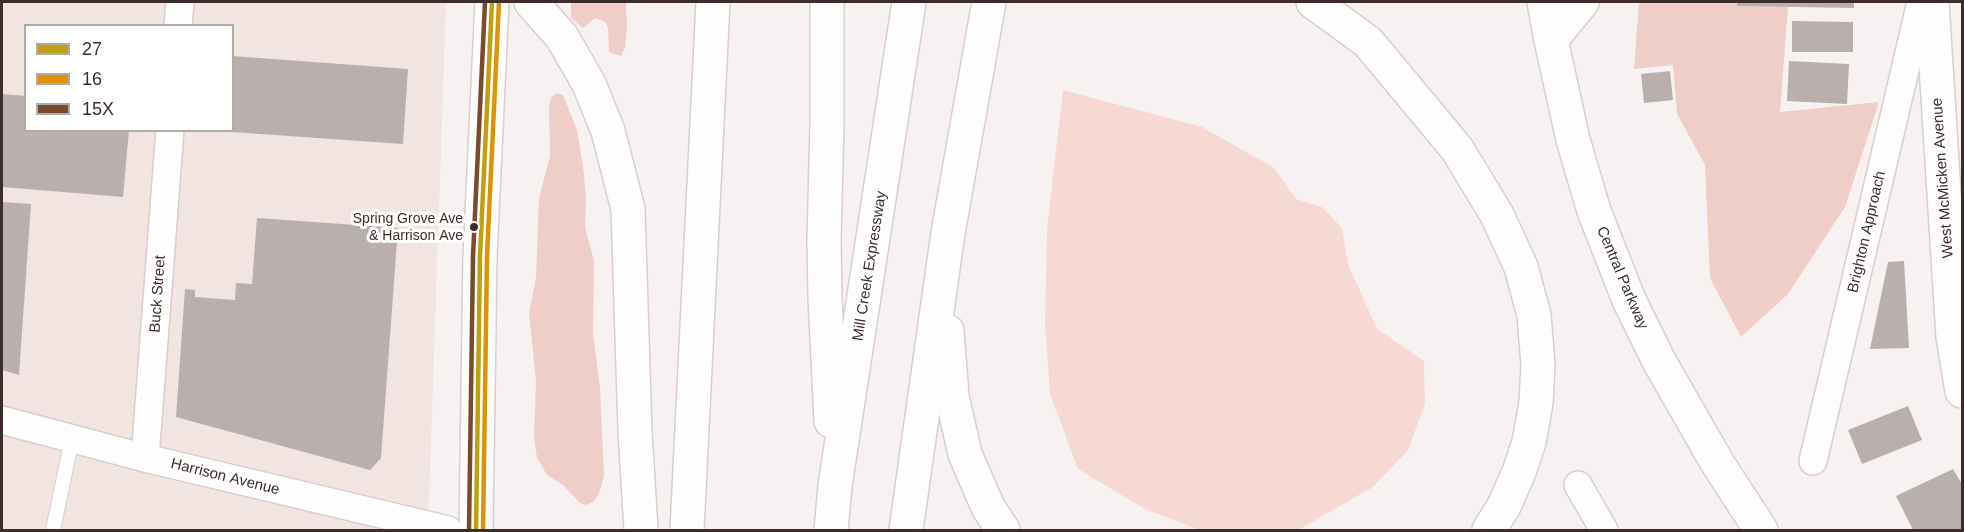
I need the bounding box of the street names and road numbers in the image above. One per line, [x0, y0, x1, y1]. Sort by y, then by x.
street label: West McMicken Avenue [1928, 97, 1958, 259]
street label: Brighton Approach [1844, 169, 1890, 295]
street label: Mill Creek Expressway [849, 190, 891, 342]
street label: Central Parkway [1592, 224, 1652, 332]
street label: Buck Street [146, 255, 170, 333]
street label: Harrison Avenue [169, 455, 281, 499]

